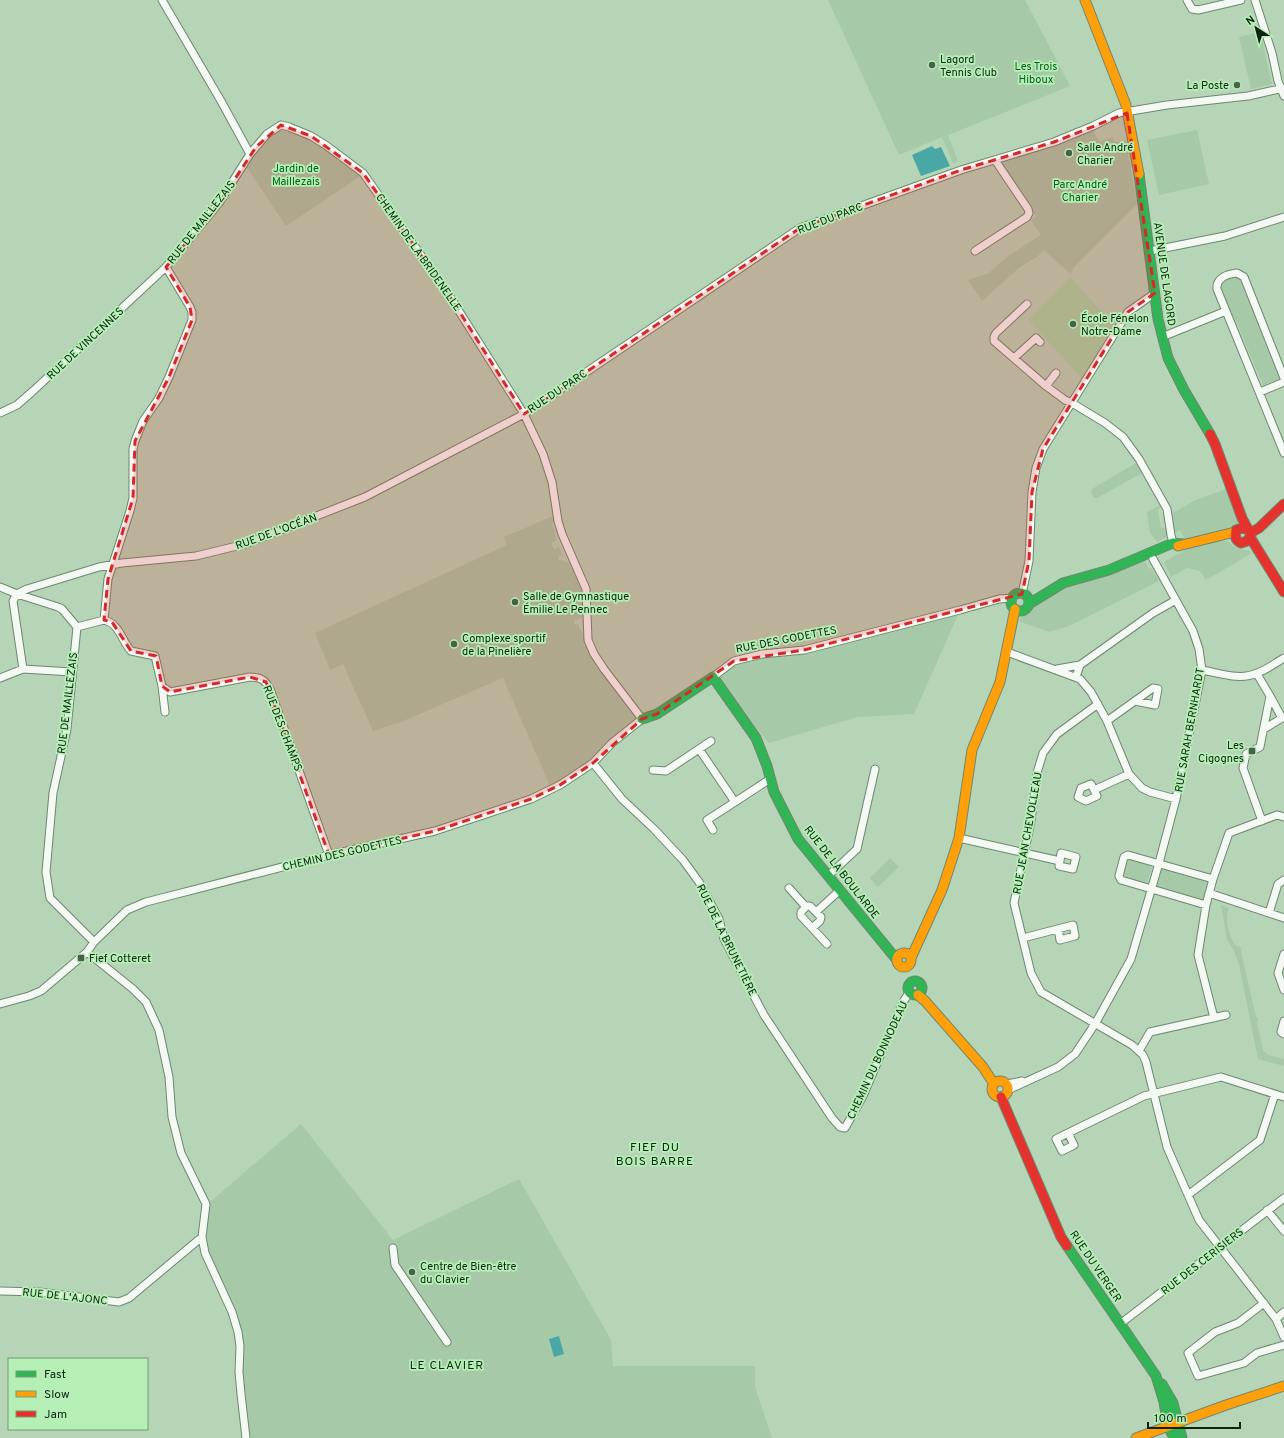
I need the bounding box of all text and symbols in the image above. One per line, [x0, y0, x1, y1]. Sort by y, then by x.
north arrow [1236, 8, 1276, 48]
text: N [1243, 13, 1258, 29]
place label: Lagord Tennis Club [940, 53, 997, 80]
marker: Lagord Tennis Club [927, 60, 937, 70]
park label: Les Trois Hiboux [1015, 60, 1057, 87]
place label: La Poste [1186, 79, 1229, 93]
marker: La Poste [1232, 80, 1242, 90]
place label: Salle André Charier [1077, 141, 1133, 168]
marker: Salle André Charier [1064, 148, 1074, 158]
park label: Jardin de Maillezais [272, 162, 320, 189]
street label: RUE DE MAILLEZAIS [165, 178, 239, 267]
park label: Parc André Charier [1053, 178, 1107, 205]
street label: CHEMIN DE LA BRIDENELLE [372, 191, 464, 314]
street label: RUE DU PARC [796, 200, 865, 238]
street label: AVENUE DE LAGORD [1150, 221, 1178, 327]
street label: RUE DE VINCENNES [44, 304, 127, 383]
place label: École Fénelon Notre-Dame [1081, 311, 1149, 339]
marker: École Fénelon Notre-Dame [1068, 319, 1078, 329]
street label: RUE DU PARC [525, 367, 590, 417]
street label: RUE DE L'OCÉAN [233, 510, 319, 553]
place label: Salle de Gymnastique Émilie Le Pennec [523, 590, 629, 617]
marker: Salle de Gymnastique Émilie Le Pennec [510, 597, 520, 607]
street label: RUE DES GODETTES [735, 623, 838, 657]
place label: Complexe sportif de la Pinelière [462, 632, 546, 659]
marker: Complexe sportif de la Pinelière [449, 639, 459, 649]
street label: RUE DE MAILLEZAIS [55, 651, 81, 755]
street label: RUE SARAH BERNHARDT [1172, 667, 1208, 794]
street label: RUE DES CHAMPS [259, 683, 305, 773]
place label: Les Cigognes [1198, 739, 1244, 766]
marker: Les Cigognes [1247, 746, 1257, 756]
street label: RUE JEAN CHEVOLLEAU [1010, 771, 1046, 895]
street label: RUE DE LA BOULARDE [801, 823, 882, 922]
street label: CHEMIN DES GODETTES [281, 833, 403, 875]
street label: RUE DE LA BRUNETIÈRE [693, 882, 760, 999]
place label: Fief Cotteret [89, 952, 151, 966]
marker: Fief Cotteret [76, 953, 86, 963]
street label: CHEMIN DU BONNODEAU [844, 999, 911, 1122]
district label: FIEF DU BOIS BARRE [616, 1140, 694, 1170]
street label: RUE DES CERISIERS [1159, 1225, 1247, 1298]
street label: RUE DU VERGER [1066, 1228, 1124, 1305]
place label: Centre de Bien-être du Clavier [420, 1260, 517, 1287]
marker: Centre de Bien-être du Clavier [407, 1267, 417, 1277]
street label: RUE DE L'AJONC [22, 1286, 108, 1308]
legend [8, 1358, 148, 1430]
district label: LE CLAVIER [410, 1358, 484, 1374]
text: Fast [44, 1367, 66, 1383]
text: Slow [44, 1387, 70, 1403]
scale bar [1148, 1404, 1240, 1430]
text: Jam [44, 1407, 67, 1423]
text: 100 m [1154, 1411, 1187, 1427]

